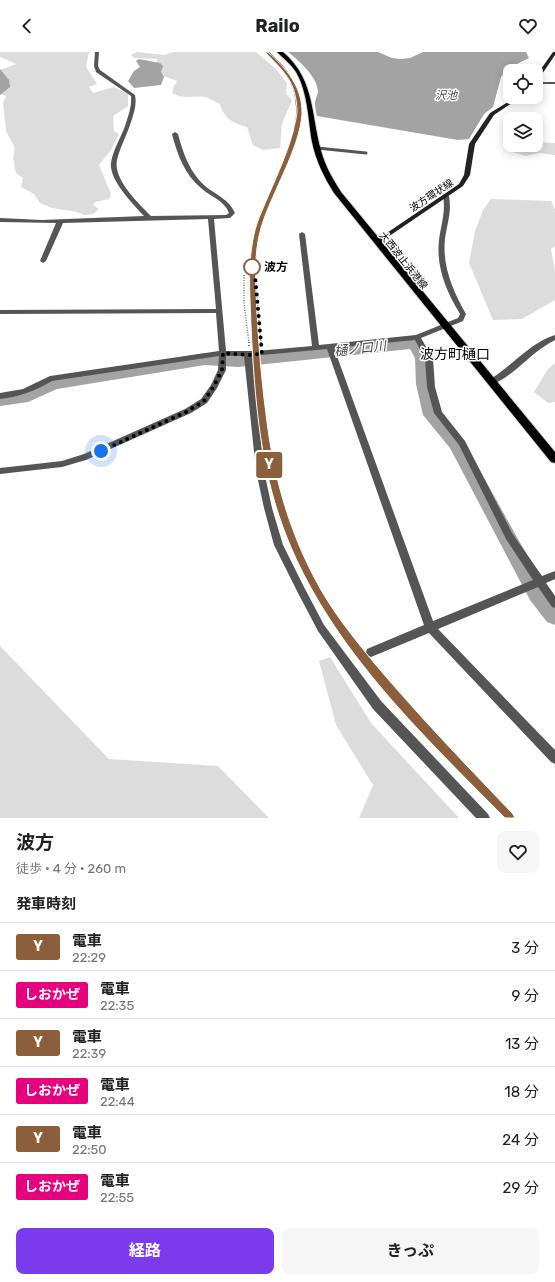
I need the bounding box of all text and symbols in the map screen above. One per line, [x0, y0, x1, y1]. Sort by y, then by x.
icon: back [16, 15, 38, 37]
text: Railo [255, 15, 300, 37]
icon: heart [517, 15, 539, 37]
map controls [503, 64, 543, 152]
button: locate [503, 64, 543, 104]
water label: 沢池 [435, 89, 458, 102]
button: layers [503, 112, 543, 152]
street label: 波方環状線 [407, 177, 456, 215]
street label: 大西波止浜港線 [377, 230, 430, 292]
marker: 波方 [243, 258, 261, 276]
place label: 波方 [264, 260, 288, 274]
water label: 樋ノ口川 [333, 338, 389, 359]
district label: 波方町樋口 [420, 346, 490, 363]
your location [91, 441, 111, 461]
line badge: Y [256, 452, 282, 478]
text: Y [264, 456, 274, 473]
text: 波方 [16, 831, 54, 854]
button: heart [497, 831, 539, 873]
text: 徒歩 · 4 分 · 260 m [16, 861, 126, 876]
text: 発車時刻 [16, 895, 76, 913]
text: 電車 [72, 932, 102, 950]
text: Y [33, 938, 43, 955]
text: 3 分 [511, 939, 539, 957]
text: 22:29 [72, 950, 106, 965]
text: 電車 [100, 980, 130, 998]
text: しおかぜ [24, 986, 80, 1003]
text: 9 分 [511, 987, 539, 1005]
text: 22:35 [100, 998, 134, 1013]
text: 電車 [72, 1028, 102, 1046]
text: Y [33, 1034, 43, 1051]
text: 13 分 [505, 1035, 539, 1053]
text: 22:39 [72, 1046, 106, 1061]
text: 電車 [100, 1076, 130, 1094]
text: しおかぜ [24, 1082, 80, 1099]
text: 18 分 [504, 1083, 539, 1101]
text: 22:44 [100, 1094, 135, 1109]
text: 電車 [72, 1124, 102, 1142]
text: Y [33, 1130, 43, 1147]
text: 24 分 [502, 1131, 539, 1149]
text: 22:50 [72, 1142, 107, 1157]
text: 電車 [100, 1172, 130, 1190]
text: しおかぜ [24, 1178, 80, 1195]
text: 29 分 [503, 1179, 539, 1197]
text: 22:55 [100, 1190, 134, 1205]
button: 経路 [16, 1228, 274, 1274]
button: きっぷ [282, 1228, 539, 1274]

